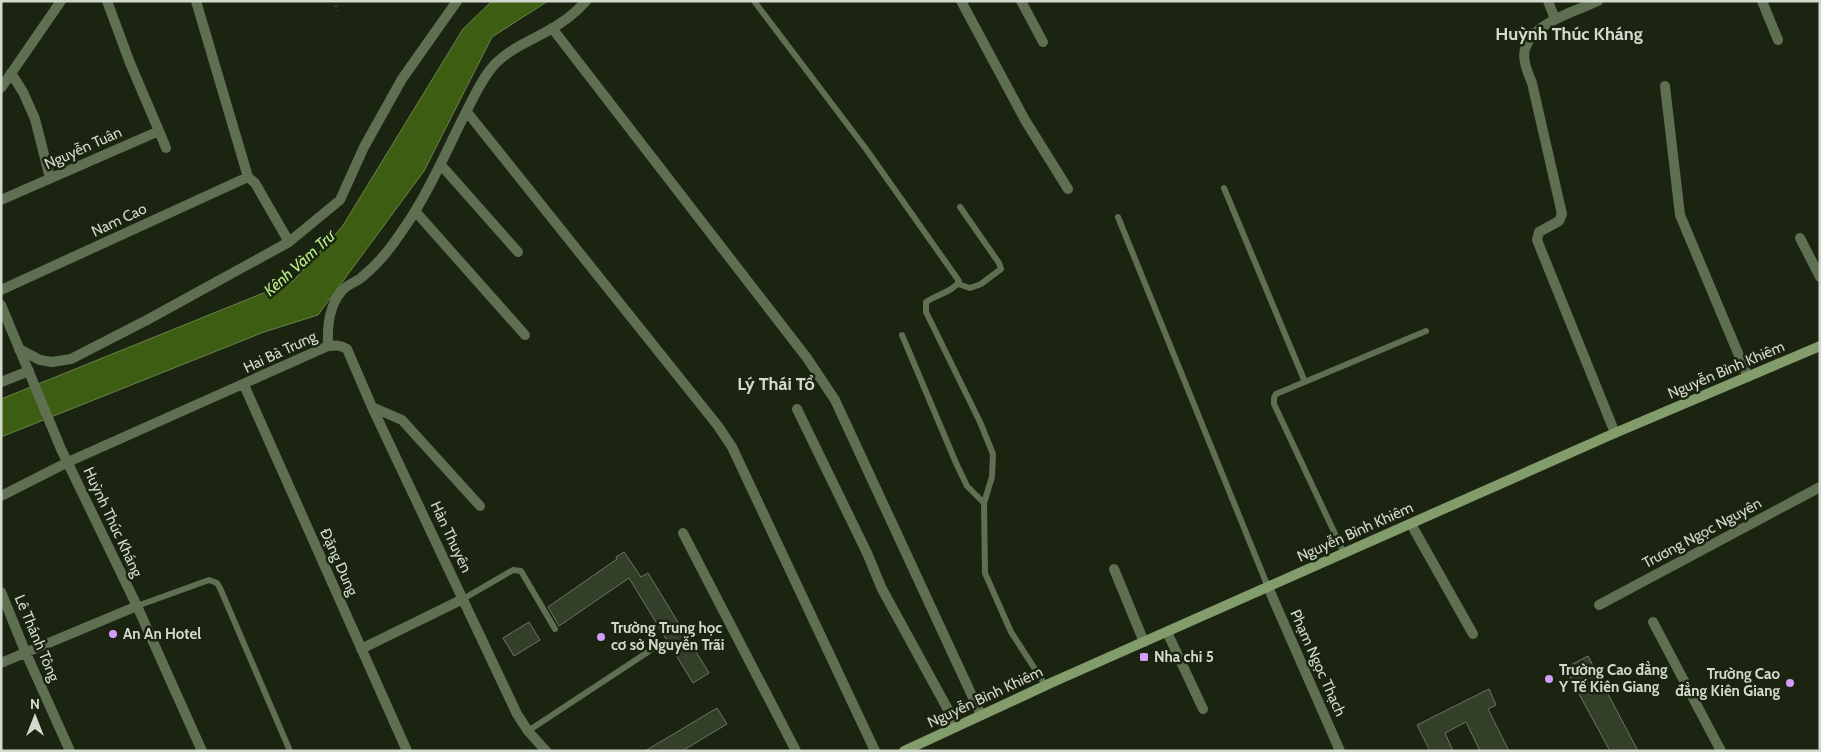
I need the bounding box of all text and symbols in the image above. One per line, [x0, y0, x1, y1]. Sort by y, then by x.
district label: Huỳnh Thúc Kháng [1495, 23, 1643, 45]
street label: Nguyễn Tuân [42, 123, 124, 173]
street label: Nam Cao [89, 199, 149, 241]
water label: Kênh Vàm Trư [260, 225, 340, 300]
street label: Hai Bà Trưng [240, 327, 320, 377]
street label: Nguyễn Bỉnh Khiêm [1665, 337, 1787, 403]
district label: Lý Thái Tổ [737, 373, 815, 395]
street label: Huỳnh Thúc Kháng [80, 464, 147, 580]
street label: Trương Ngọc Nguyên [1639, 494, 1765, 572]
street label: Hàn Thuyên [427, 498, 475, 576]
street label: Nguyễn Bỉnh Khiêm [1294, 498, 1416, 566]
street label: Đặng Dung [316, 525, 362, 599]
street label: Lê Thánh Tông [11, 592, 64, 685]
street label: Phạm Ngọc Thạch [1286, 607, 1350, 719]
place label: Trường Trung học cơ sở Nguyễn Trãi [611, 619, 724, 654]
place label: An An Hotel [123, 625, 201, 643]
marker: An An Hotel [107, 628, 119, 640]
marker: Trường Trung học cơ sở Nguyễn Trãi [595, 631, 607, 643]
place label: Nha chi 5 [1154, 648, 1214, 666]
marker: Nha chi 5 [1138, 651, 1150, 663]
place label: Trường Cao đẳng Y Tế Kiên Giang [1558, 661, 1668, 696]
street label: Nguyễn Bỉnh Khiêm [925, 662, 1045, 732]
place label: Trường Cao đẳng Kiên Giang [1675, 665, 1780, 700]
marker: Trường Cao đẳng Y Tế Kiên Giang [1543, 673, 1555, 685]
marker: Trường Cao đẳng Kiên Giang [1784, 677, 1796, 689]
north arrow [10, 692, 60, 742]
text: N [30, 695, 40, 713]

